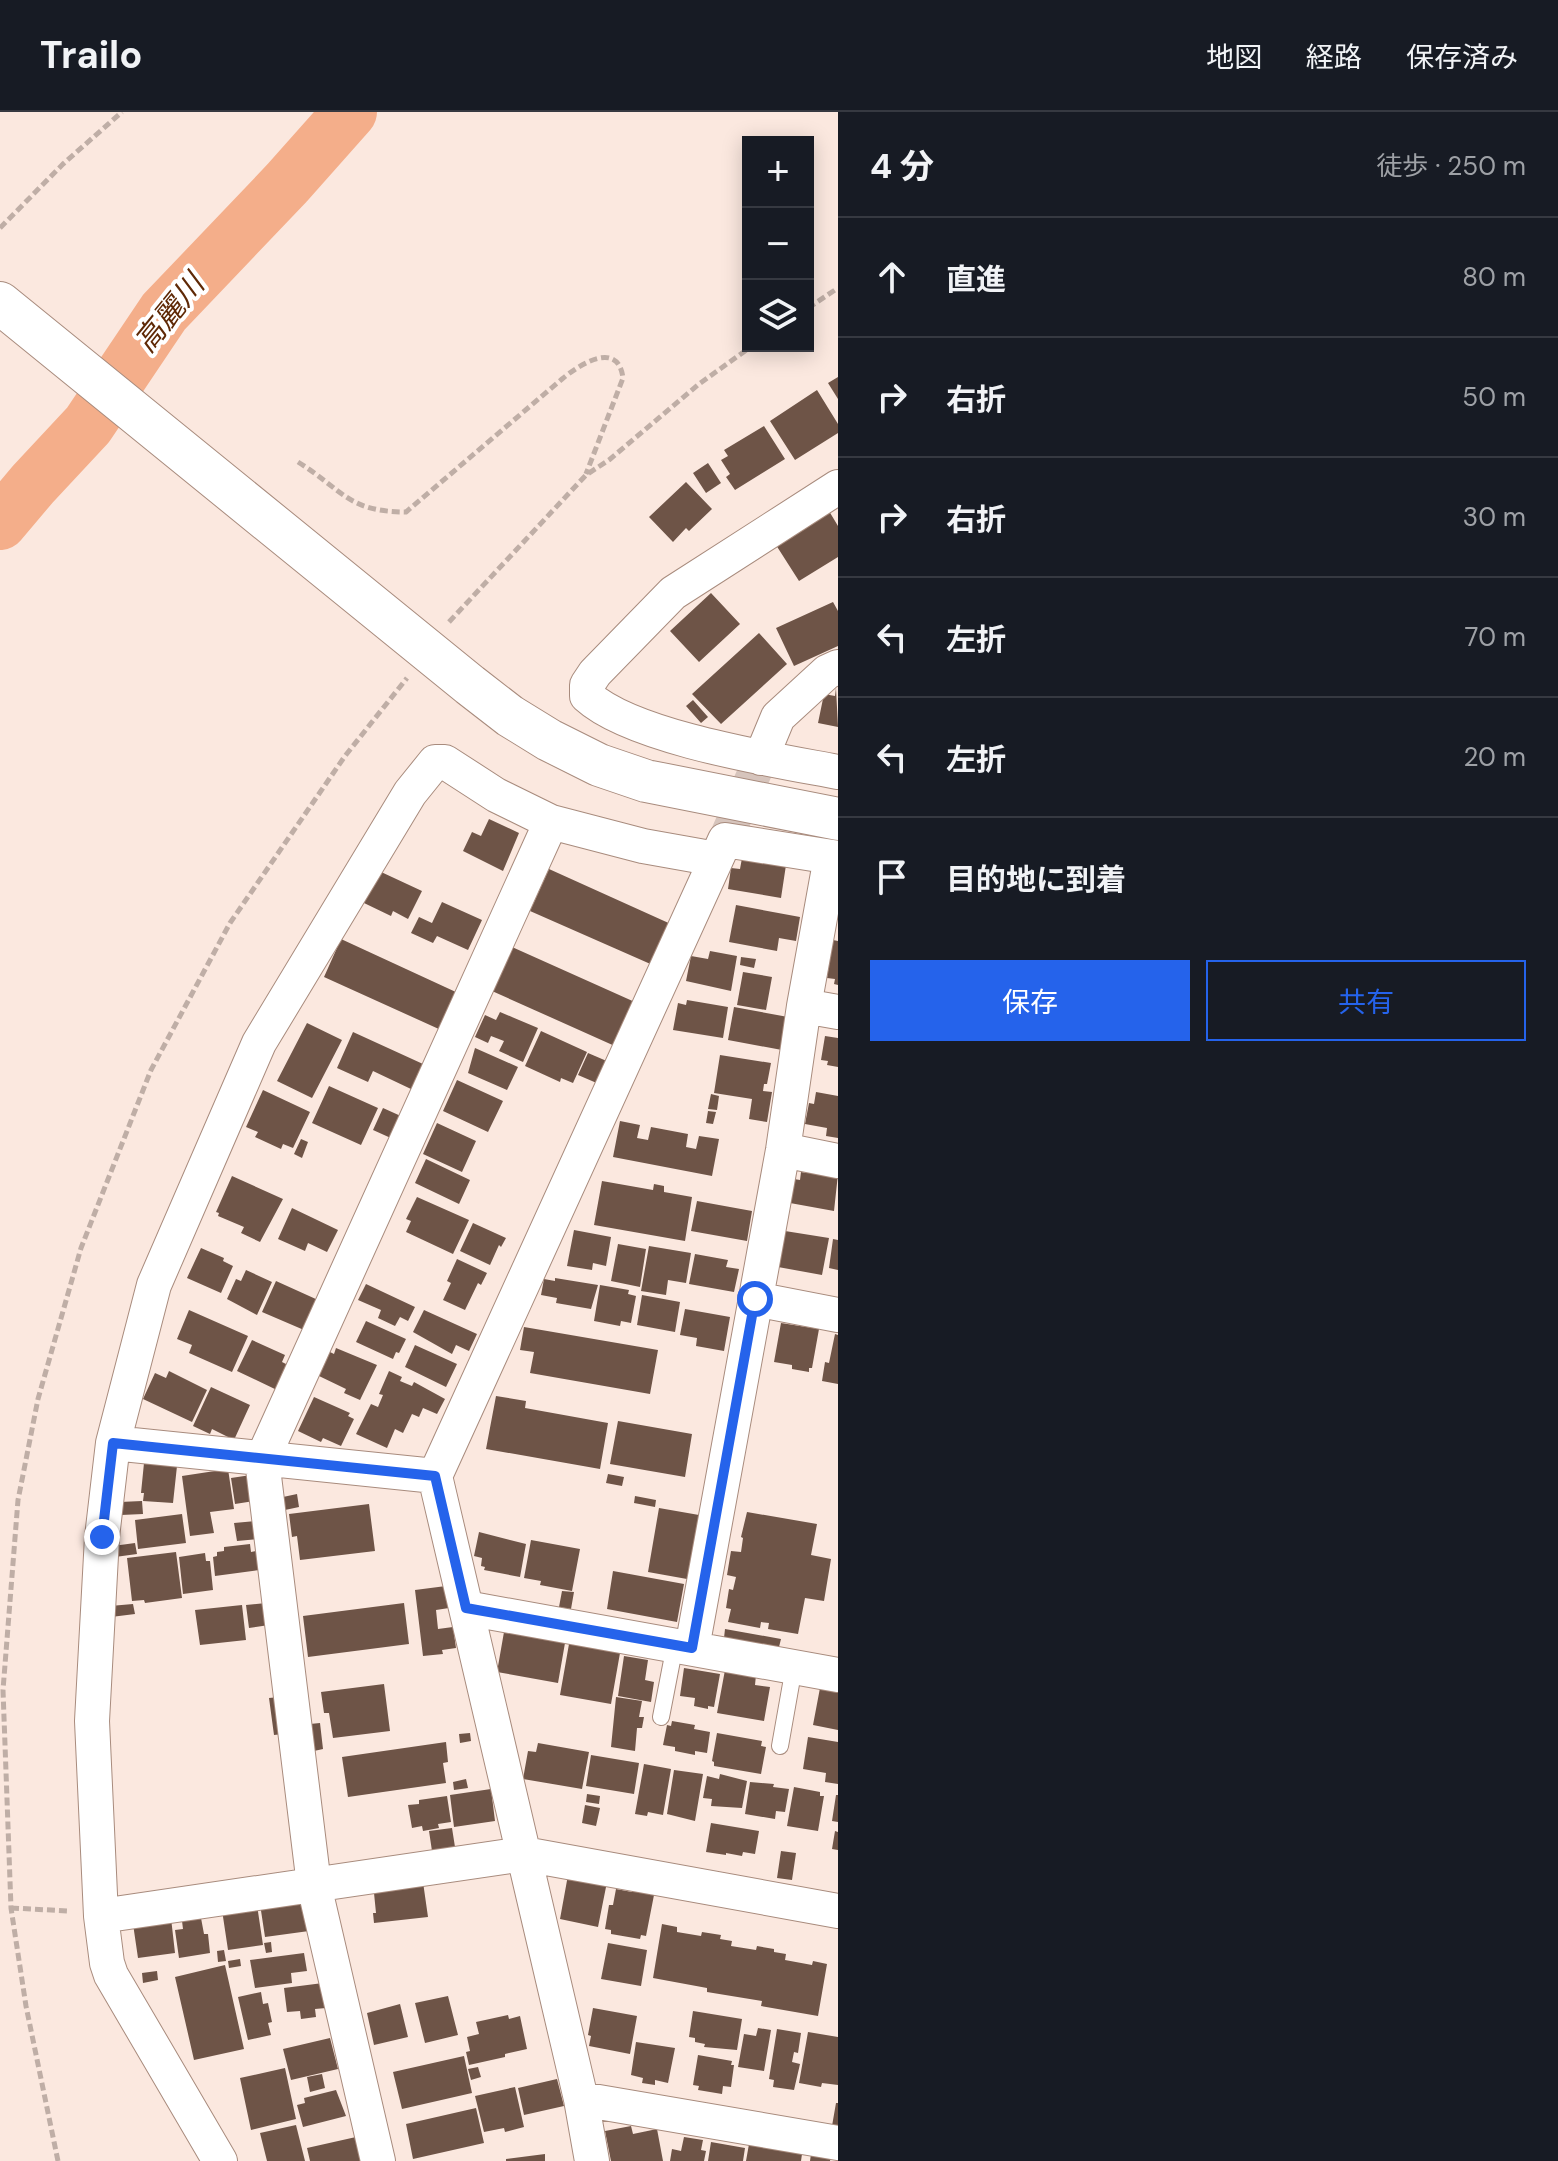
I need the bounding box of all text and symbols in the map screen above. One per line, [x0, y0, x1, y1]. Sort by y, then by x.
text: Trailo [40, 30, 142, 80]
text: 地図 [1206, 39, 1262, 76]
text: 経路 [1306, 39, 1362, 76]
text: 保存済み [1406, 39, 1518, 76]
map controls [742, 136, 814, 352]
button: + [742, 136, 814, 208]
text: 4 分 [870, 144, 934, 189]
text: 徒歩 · 250 m [1376, 149, 1526, 183]
button: − [742, 208, 814, 280]
icon: ahead [870, 255, 914, 299]
text: 直進 [946, 260, 1006, 299]
text: 80 m [1462, 260, 1526, 294]
water label: 高麗川 [126, 263, 214, 360]
button: layers [742, 280, 814, 352]
icon: right [870, 375, 914, 419]
text: 右折 [946, 380, 1006, 419]
text: 50 m [1462, 380, 1526, 414]
icon: right [870, 495, 914, 539]
text: 右折 [946, 500, 1006, 539]
text: 30 m [1463, 500, 1526, 534]
icon: left [870, 615, 914, 659]
text: 左折 [946, 620, 1006, 659]
text: 70 m [1465, 620, 1526, 654]
icon: left [870, 735, 914, 779]
text: 左折 [946, 740, 1006, 779]
text: 20 m [1463, 740, 1526, 774]
icon: arrive [870, 855, 914, 899]
text: 目的地に到着 [946, 860, 1126, 899]
button: 保存 [870, 960, 1190, 1041]
button: 共有 [1206, 960, 1526, 1041]
route start [737, 1281, 773, 1317]
route end [84, 1519, 120, 1555]

